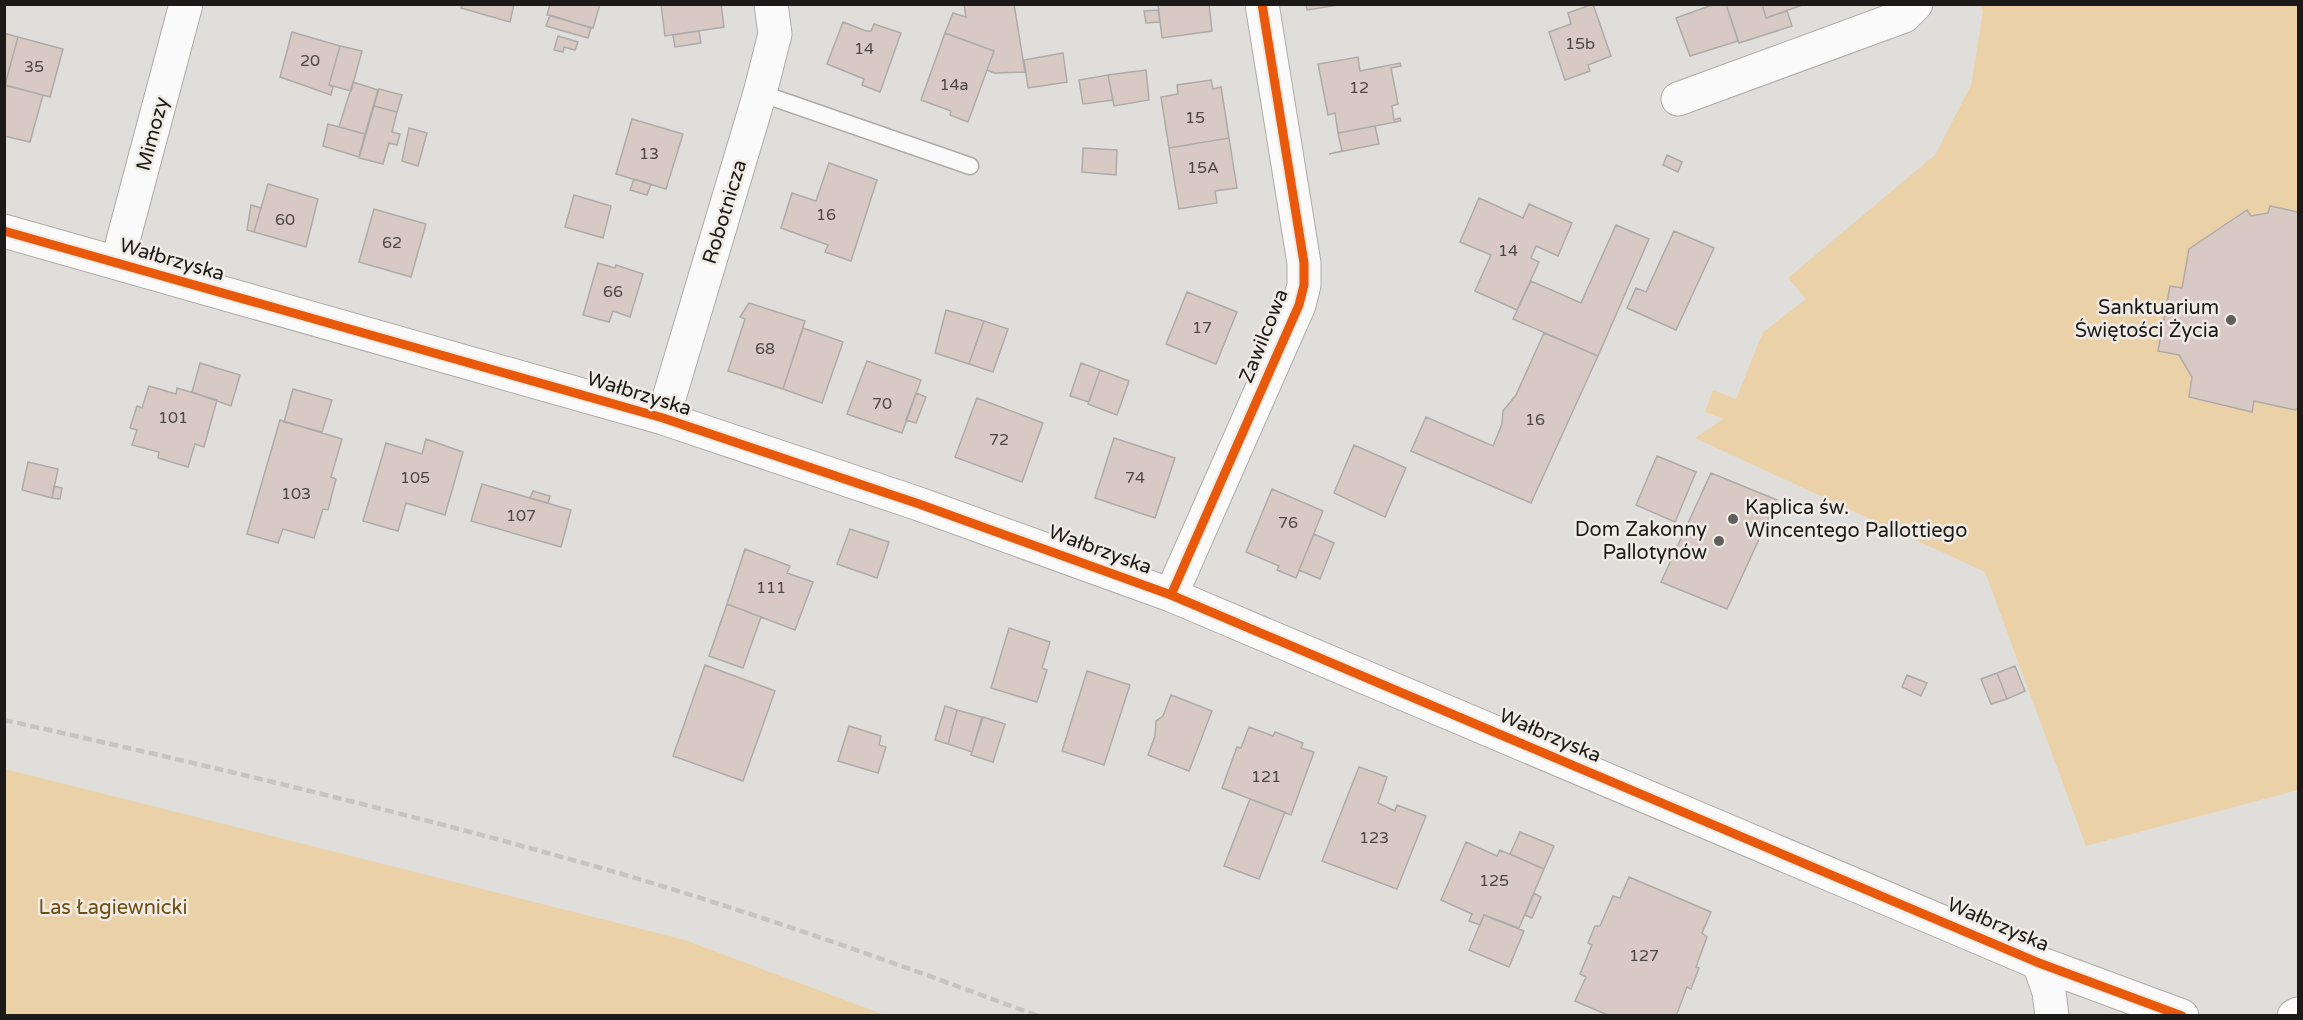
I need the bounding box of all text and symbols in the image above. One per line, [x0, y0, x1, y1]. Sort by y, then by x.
house number: 15b [1565, 34, 1595, 54]
house number: 14 [854, 39, 874, 59]
house number: 20 [300, 51, 320, 71]
house number: 35 [24, 57, 44, 77]
house number: 14a [939, 75, 969, 95]
house number: 12 [1349, 78, 1369, 98]
street label: Mimozy [132, 94, 174, 173]
house number: 15 [1185, 108, 1205, 128]
house number: 13 [639, 144, 659, 164]
street label: Robotnicza [698, 157, 752, 267]
house number: 15A [1187, 158, 1219, 178]
house number: 16 [816, 205, 836, 225]
house number: 60 [275, 210, 295, 230]
house number: 62 [382, 233, 402, 253]
street label: Wałbrzyska [117, 234, 227, 286]
house number: 14 [1498, 241, 1518, 261]
house number: 66 [603, 282, 623, 302]
street label: Zawilcowa [1234, 286, 1294, 386]
place label: Sanktuarium Świętości Życia [2075, 296, 2219, 343]
marker: Sanktuarium Świętości Życia [2224, 313, 2238, 327]
house number: 17 [1192, 318, 1212, 338]
house number: 68 [755, 339, 775, 359]
street label: Wałbrzyska [584, 367, 694, 421]
house number: 70 [872, 394, 892, 414]
house number: 101 [158, 408, 188, 428]
house number: 16 [1525, 410, 1545, 430]
house number: 72 [989, 430, 1009, 450]
house number: 105 [400, 468, 430, 488]
house number: 74 [1125, 468, 1145, 488]
house number: 103 [281, 484, 311, 504]
place label: Kaplica św. Wincentego Pallottiego [1745, 496, 1967, 543]
house number: 107 [506, 506, 536, 526]
marker: Kaplica św. Wincentego Pallottiego [1726, 512, 1740, 526]
house number: 76 [1278, 513, 1298, 533]
place label: Dom Zakonny Pallotynów [1575, 518, 1707, 565]
street label: Wałbrzyska [1045, 520, 1155, 580]
marker: Dom Zakonny Pallotynów [1712, 534, 1726, 548]
house number: 111 [756, 578, 786, 598]
street label: Wałbrzyska [1495, 704, 1605, 768]
house number: 121 [1251, 767, 1281, 787]
house number: 123 [1359, 828, 1389, 848]
house number: 125 [1479, 871, 1509, 891]
street label: Wałbrzyska [1943, 893, 2053, 957]
park label: Las Łagiewnicki [39, 896, 187, 920]
house number: 127 [1629, 946, 1659, 966]

